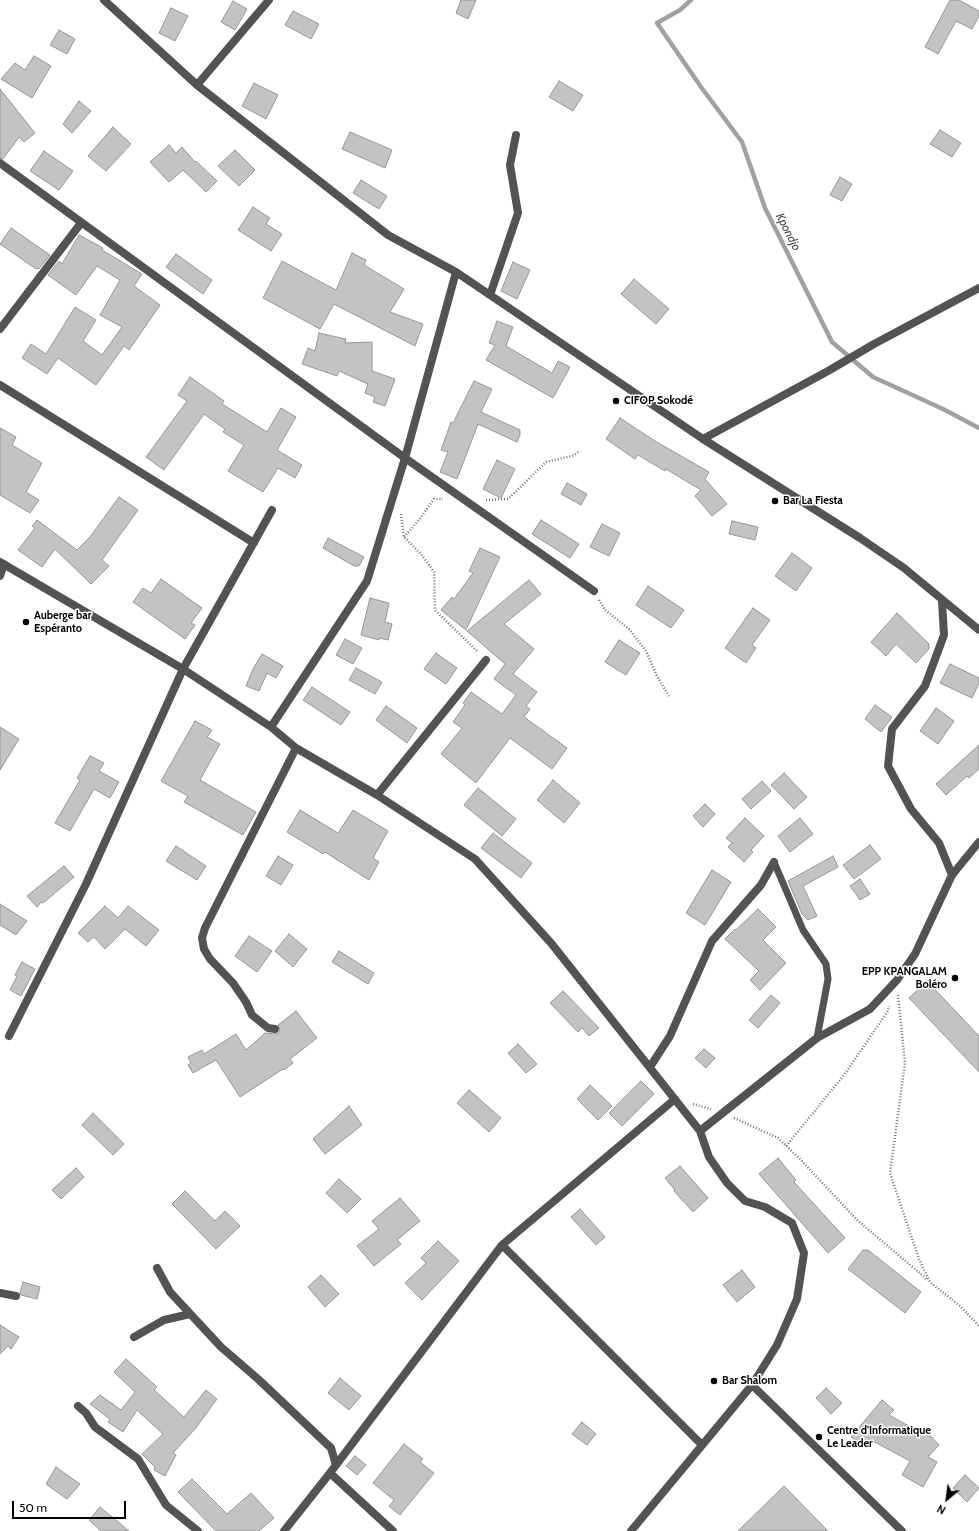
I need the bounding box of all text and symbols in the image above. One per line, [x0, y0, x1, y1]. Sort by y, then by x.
water label: Kpondjo [772, 211, 804, 253]
place label: CIFOP Sokodé [624, 394, 693, 408]
marker: CIFOP Sokodé [611, 396, 621, 406]
place label: Bar La Fiesta [783, 494, 843, 508]
marker: Bar La Fiesta [770, 496, 780, 506]
place label: Auberge bar Espéranto [34, 609, 91, 635]
marker: Auberge bar Espéranto [21, 617, 31, 627]
place label: EPP KPANGALAM Boléro [862, 965, 947, 991]
marker: EPP KPANGALAM Boléro [950, 973, 960, 983]
place label: Bar Shalom [722, 1374, 777, 1388]
marker: Bar Shalom [709, 1376, 719, 1386]
place label: Centre d'Informatique Le Leader [827, 1424, 931, 1450]
marker: Centre d'Informatique Le Leader [814, 1432, 824, 1442]
north arrow [927, 1479, 967, 1519]
scale bar [14, 1493, 128, 1519]
text: 50 m [19, 1500, 47, 1515]
text: N [934, 1501, 948, 1518]

